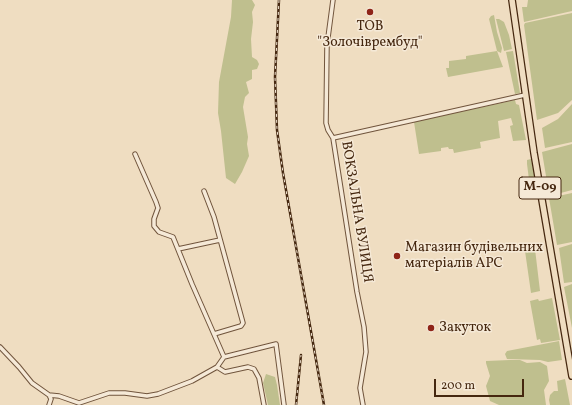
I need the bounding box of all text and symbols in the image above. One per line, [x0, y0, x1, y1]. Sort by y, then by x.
marker: ТОВ "Золочіврембуд" [365, 7, 375, 17]
place label: ТОВ "Золочіврембуд" [317, 19, 423, 52]
street label: ВОКЗАЛЬНА ВУЛИЦЯ [337, 140, 375, 284]
road number: М-09 [519, 177, 561, 199]
place label: Магазин будівельних матеріалів APC [405, 240, 543, 272]
marker: Магазин будівельних матеріалів APC [392, 251, 402, 261]
place label: Закуток [439, 320, 491, 336]
marker: Закуток [426, 323, 436, 333]
scale bar [436, 371, 526, 397]
text: 200 m [441, 378, 475, 394]

